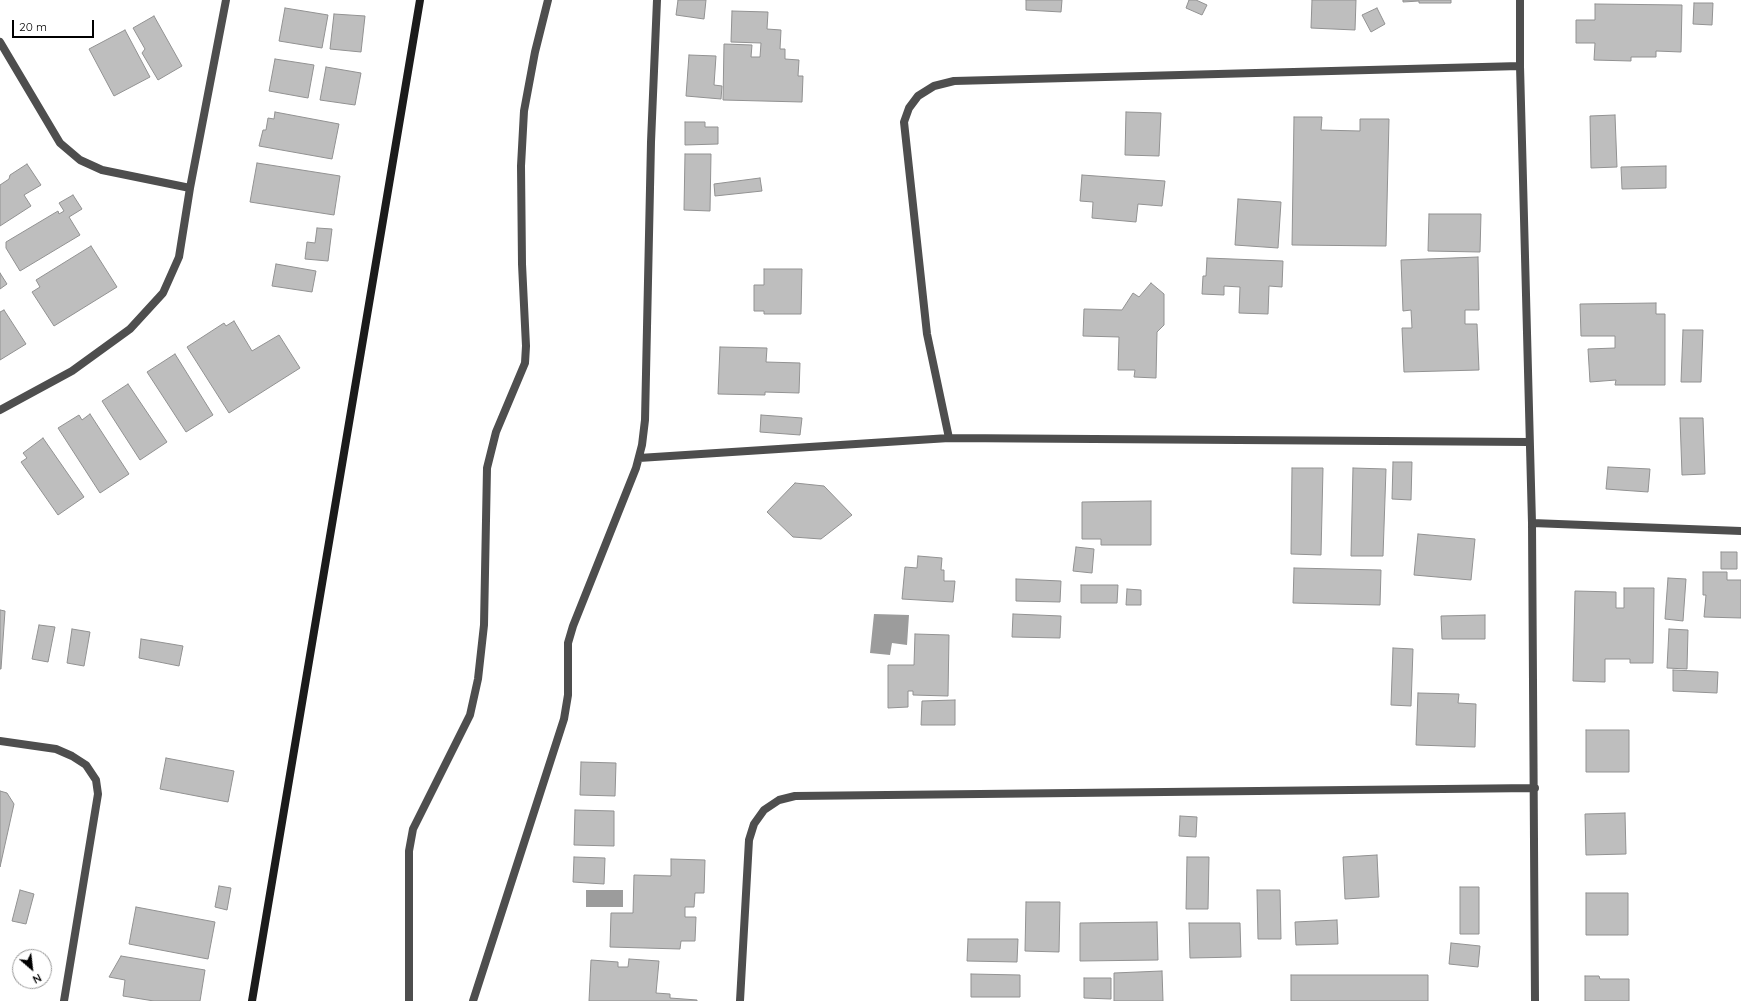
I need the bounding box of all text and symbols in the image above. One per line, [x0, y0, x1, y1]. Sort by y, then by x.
scale bar [14, 12, 96, 38]
text: 20 m [19, 19, 47, 34]
north arrow [12, 949, 52, 989]
text: N [30, 971, 44, 987]

